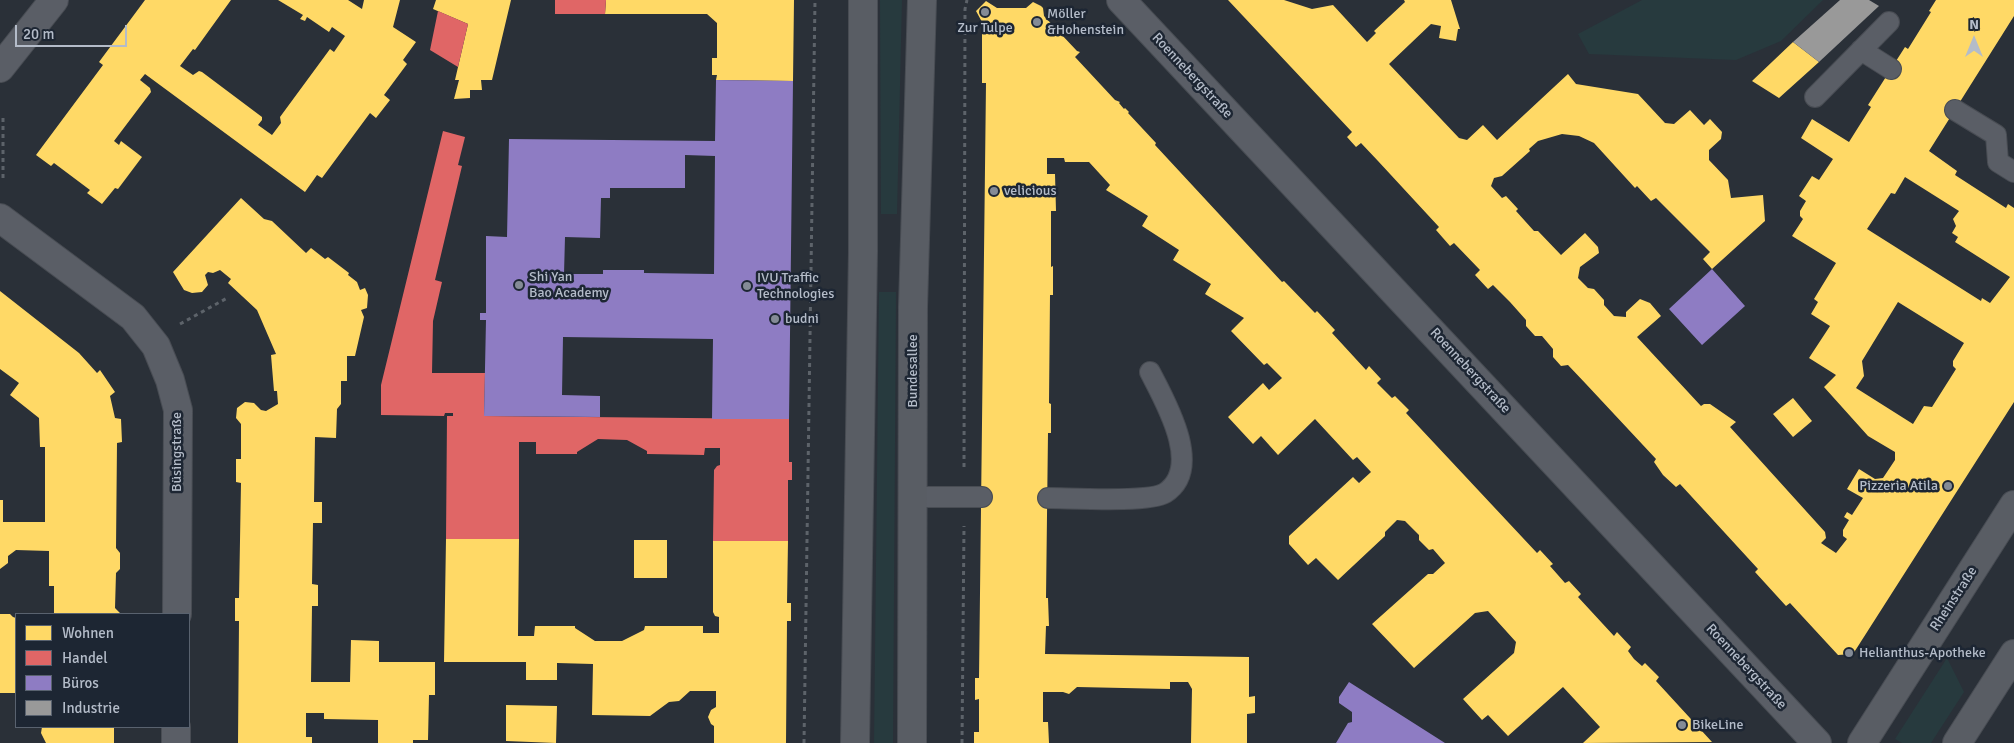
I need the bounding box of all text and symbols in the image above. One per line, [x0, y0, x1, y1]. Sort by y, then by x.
marker: Zur Tulpe [979, 6, 991, 18]
place label: Möller &Hohenstein [1047, 6, 1124, 38]
scale bar [18, 15, 130, 47]
north arrow [1949, 15, 1999, 65]
marker: Möller &Hohenstein [1031, 16, 1043, 28]
text: N [1969, 16, 1979, 33]
place label: Zur Tulpe [957, 20, 1013, 36]
text: 20 m [23, 25, 54, 43]
street label: Roennebergstraße [1148, 30, 1236, 122]
place label: velicious [1004, 183, 1057, 199]
marker: velicious [988, 185, 1000, 197]
place label: Shi Yan Bao Academy [529, 269, 609, 302]
place label: IVU Traffic Technologies [757, 270, 834, 302]
marker: Shi Yan Bao Academy [513, 279, 525, 291]
marker: IVU Traffic Technologies [741, 280, 753, 292]
place label: budni [785, 311, 819, 327]
marker: budni [769, 313, 781, 325]
street label: Roennebergstraße [1426, 325, 1514, 417]
street label: Bundesallee [905, 334, 921, 408]
street label: Büsingstraße [169, 412, 185, 492]
place label: Pizzeria Atila [1859, 478, 1938, 494]
marker: Pizzeria Atila [1942, 480, 1954, 492]
street label: Rheinstraße [1927, 564, 1981, 634]
legend [15, 613, 190, 728]
street label: Roennebergstraße [1702, 621, 1790, 713]
text: Wohnen [62, 624, 114, 642]
place label: Helianthus-Apotheke [1859, 645, 1986, 661]
marker: Helianthus-Apotheke [1843, 647, 1855, 659]
text: Handel [62, 649, 108, 667]
text: Büros [62, 674, 99, 692]
text: Industrie [62, 699, 120, 717]
place label: BikeLine [1692, 717, 1744, 733]
marker: BikeLine [1676, 719, 1688, 731]

